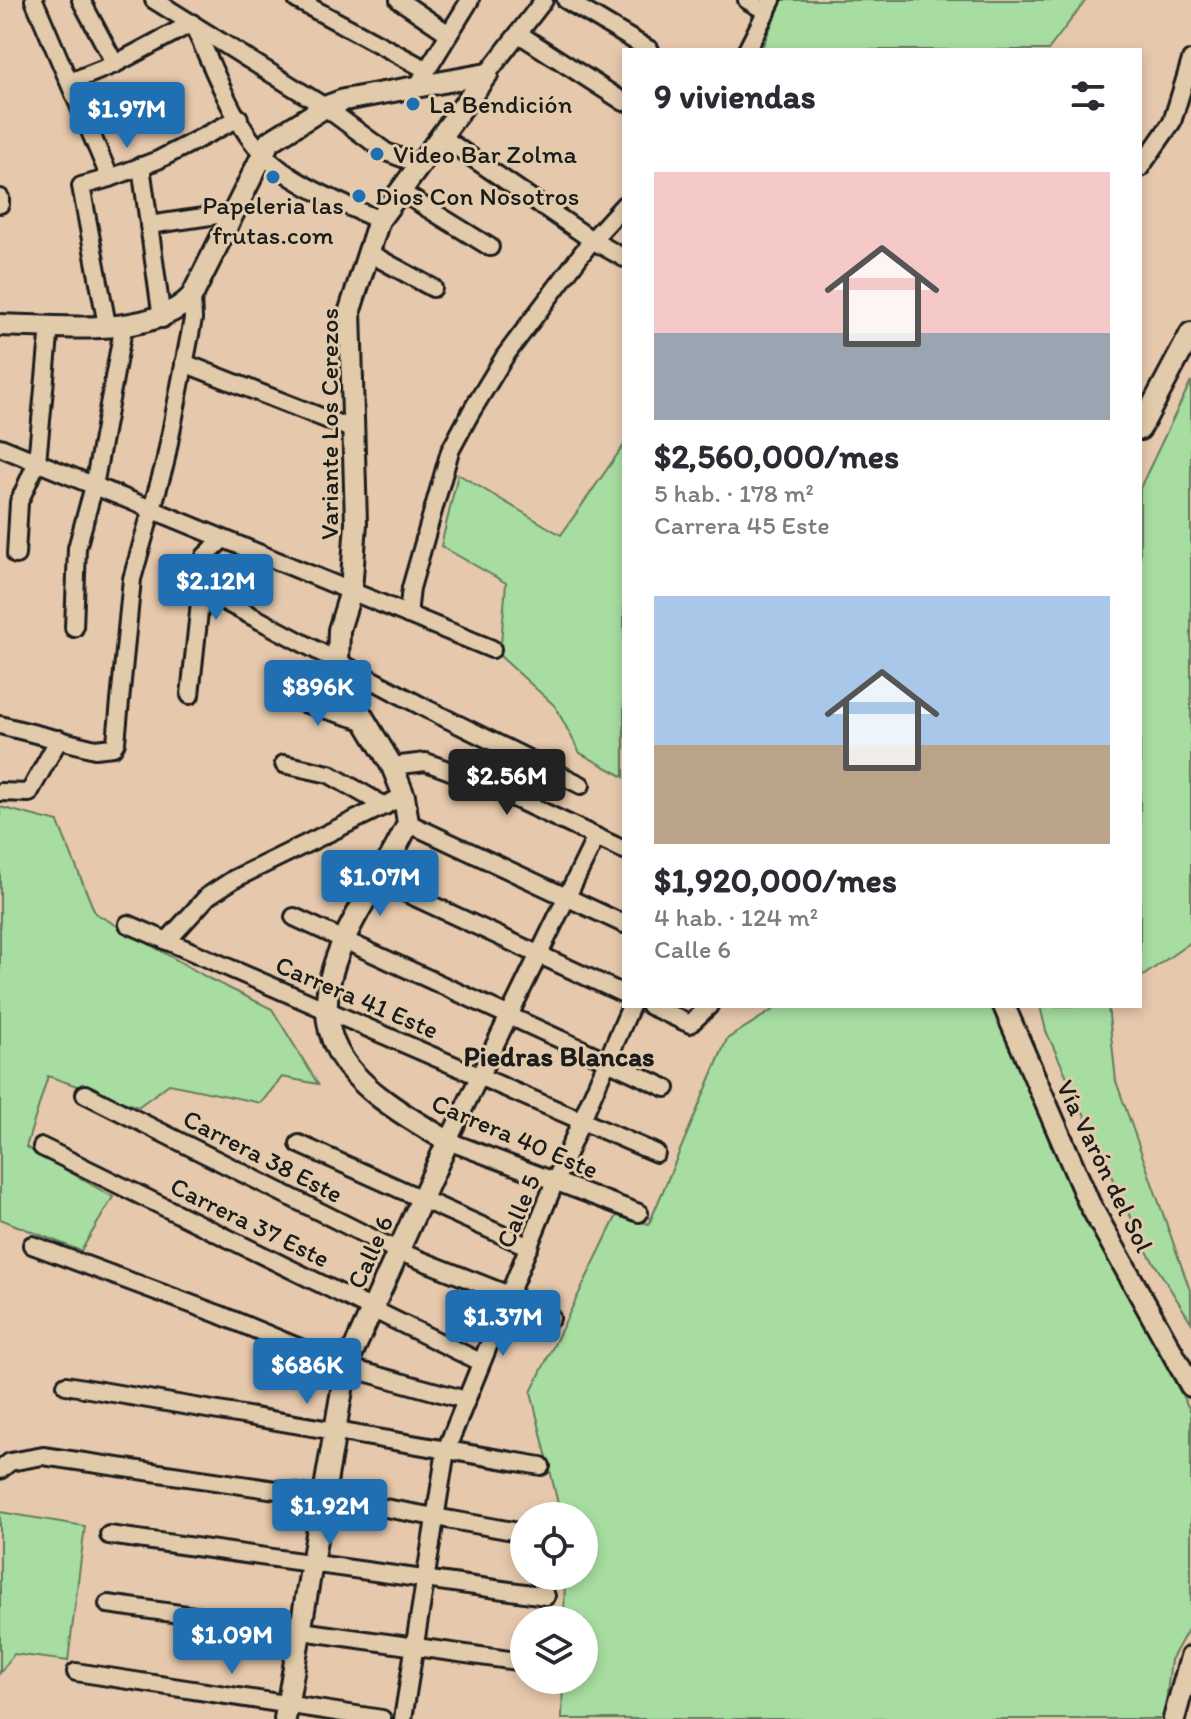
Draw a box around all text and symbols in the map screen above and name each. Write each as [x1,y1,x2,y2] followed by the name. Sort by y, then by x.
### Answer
[1066,74,1110,118] icon: filters
[654,76,816,117] text: 9 viviendas
[62,82,192,150] pin: $1.97M
[429,88,573,120] place label: La Bendición
[88,92,166,124] text: $1.97M
[404,95,422,113] marker: La Bendición
[393,138,578,170] place label: Video Bar Zolma
[368,145,386,163] marker: Video Bar Zolma
[264,168,282,186] marker: Papeleria las frutas.com
[375,180,579,212] place label: Dios Con Nosotros
[350,187,368,205] marker: Dios Con Nosotros
[202,189,344,251] place label: Papeleria las frutas.com
[810,224,954,368] icon: home
[313,308,345,540] street label: Variante Los Cerezos
[654,436,899,477] text: $2,560,000/mes
[654,477,814,509] text: 5 hab. · 178 m²
[654,509,830,541] text: Carrera 45 Este
[151,554,281,622] pin: $2.12M
[176,564,256,596] text: $2.12M
[810,648,954,792] icon: home
[262,660,374,728] pin: $896K
[282,670,354,702] text: $896K
[442,749,572,817] pin: $2.56M
[466,759,548,791] text: $2.56M
[315,850,445,918] pin: $1.07M
[340,860,421,892] text: $1.07M
[654,860,897,901] text: $1,920,000/mes
[654,901,818,933] text: 4 hab. · 124 m²
[654,933,731,965] text: Calle 6
[271,948,443,1046] street label: Carrera 41 Este
[464,1039,654,1073] district label: Piedras Blancas
[1049,1075,1161,1257] street label: Vía Varón del Sol
[427,1087,603,1185] street label: Carrera 40 Este
[178,1102,348,1210] street label: Carrera 38 Este
[489,1169,547,1253] street label: Calle 5
[165,1170,335,1274] street label: Carrera 37 Este
[340,1210,400,1294] street label: Calle 6
[438,1290,568,1358] pin: $1.37M
[463,1300,543,1332] text: $1.37M
[251,1338,363,1406] pin: $686K
[271,1348,343,1380] text: $686K
[265,1479,395,1547] pin: $1.92M
[290,1489,370,1521] text: $1.92M
[510,1502,598,1694] map controls
[510,1502,598,1590] button: locate
[510,1606,598,1694] button: layers
[167,1608,297,1676] pin: $1.09M
[191,1618,273,1650] text: $1.09M

